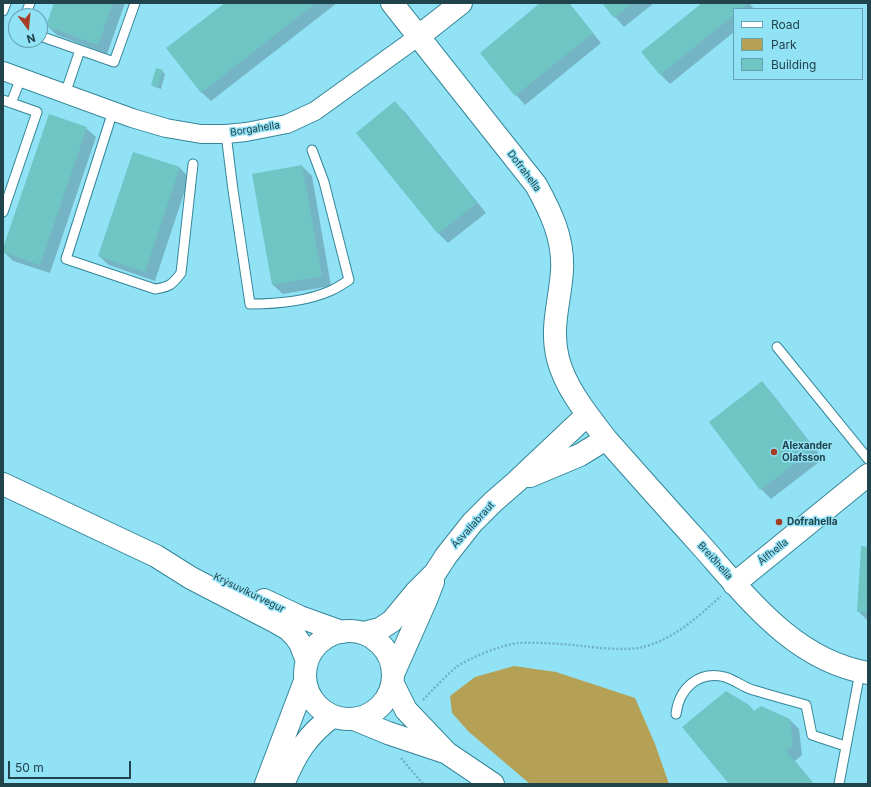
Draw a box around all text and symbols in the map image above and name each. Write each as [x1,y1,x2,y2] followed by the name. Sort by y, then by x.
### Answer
[8,8,48,48] north arrow
[733,8,863,80] legend
[771,17,800,32] text: Road
[25,31,37,46] text: N
[771,37,797,52] text: Park
[771,57,816,72] text: Building
[229,119,281,139] street label: Borgahella
[505,148,543,194] street label: Dofrahella
[782,440,832,464] place label: Alexander Olafsson
[769,447,779,457] marker: Alexander Olafsson
[449,499,497,551] street label: Ásvallabraut
[787,516,837,528] place label: Dofrahella
[774,517,784,527] marker: Dofrahella
[756,536,790,568] street label: Álfhella
[695,540,735,582] street label: Breiðhella
[211,571,287,615] street label: Krýsuvíkurvegur
[10,753,133,779] scale bar
[15,760,44,775] text: 50 m

